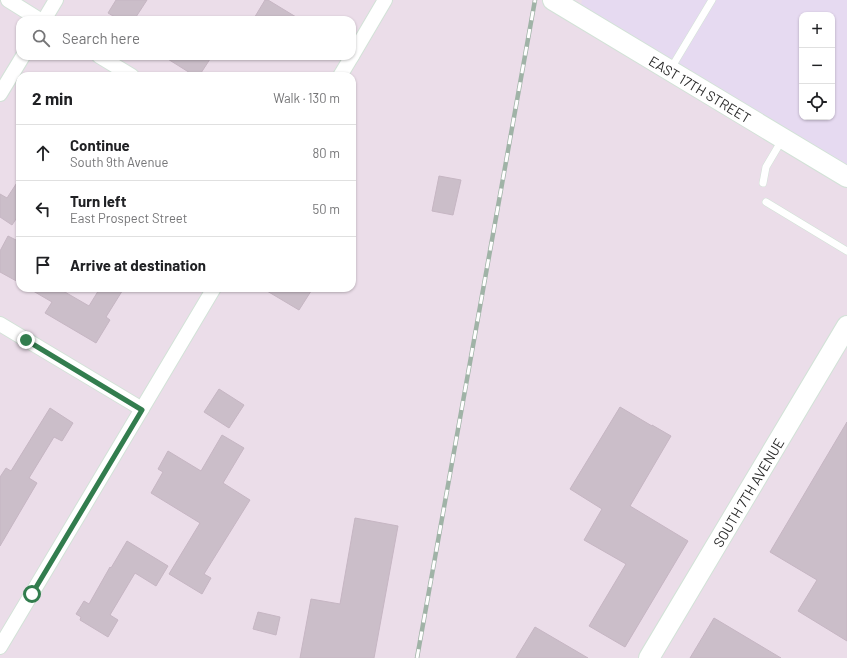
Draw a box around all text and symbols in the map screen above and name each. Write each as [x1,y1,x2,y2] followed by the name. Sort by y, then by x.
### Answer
[799,12,835,120] map controls
[799,12,835,48] button: +
[16,16,356,60] search box
[30,27,52,49] icon: search
[62,29,140,47] text: Search here
[799,48,835,84] button: −
[646,52,754,126] street label: EAST 17TH STREET
[799,84,835,120] button: locate
[32,88,73,108] text: 2 min
[273,90,340,106] text: Walk · 130 m
[70,136,130,154] text: Continue
[32,142,54,164] icon: ahead
[313,145,340,161] text: 80 m
[70,154,168,170] text: South 9th Avenue
[70,192,126,210] text: Turn left
[32,198,54,220] icon: left
[313,201,340,217] text: 50 m
[70,210,187,226] text: East Prospect Street
[32,254,54,276] icon: arrive
[70,256,206,274] text: Arrive at destination
[17,331,35,349] route end
[709,435,787,550] street label: SOUTH 7TH AVENUE
[23,585,41,603] route start

